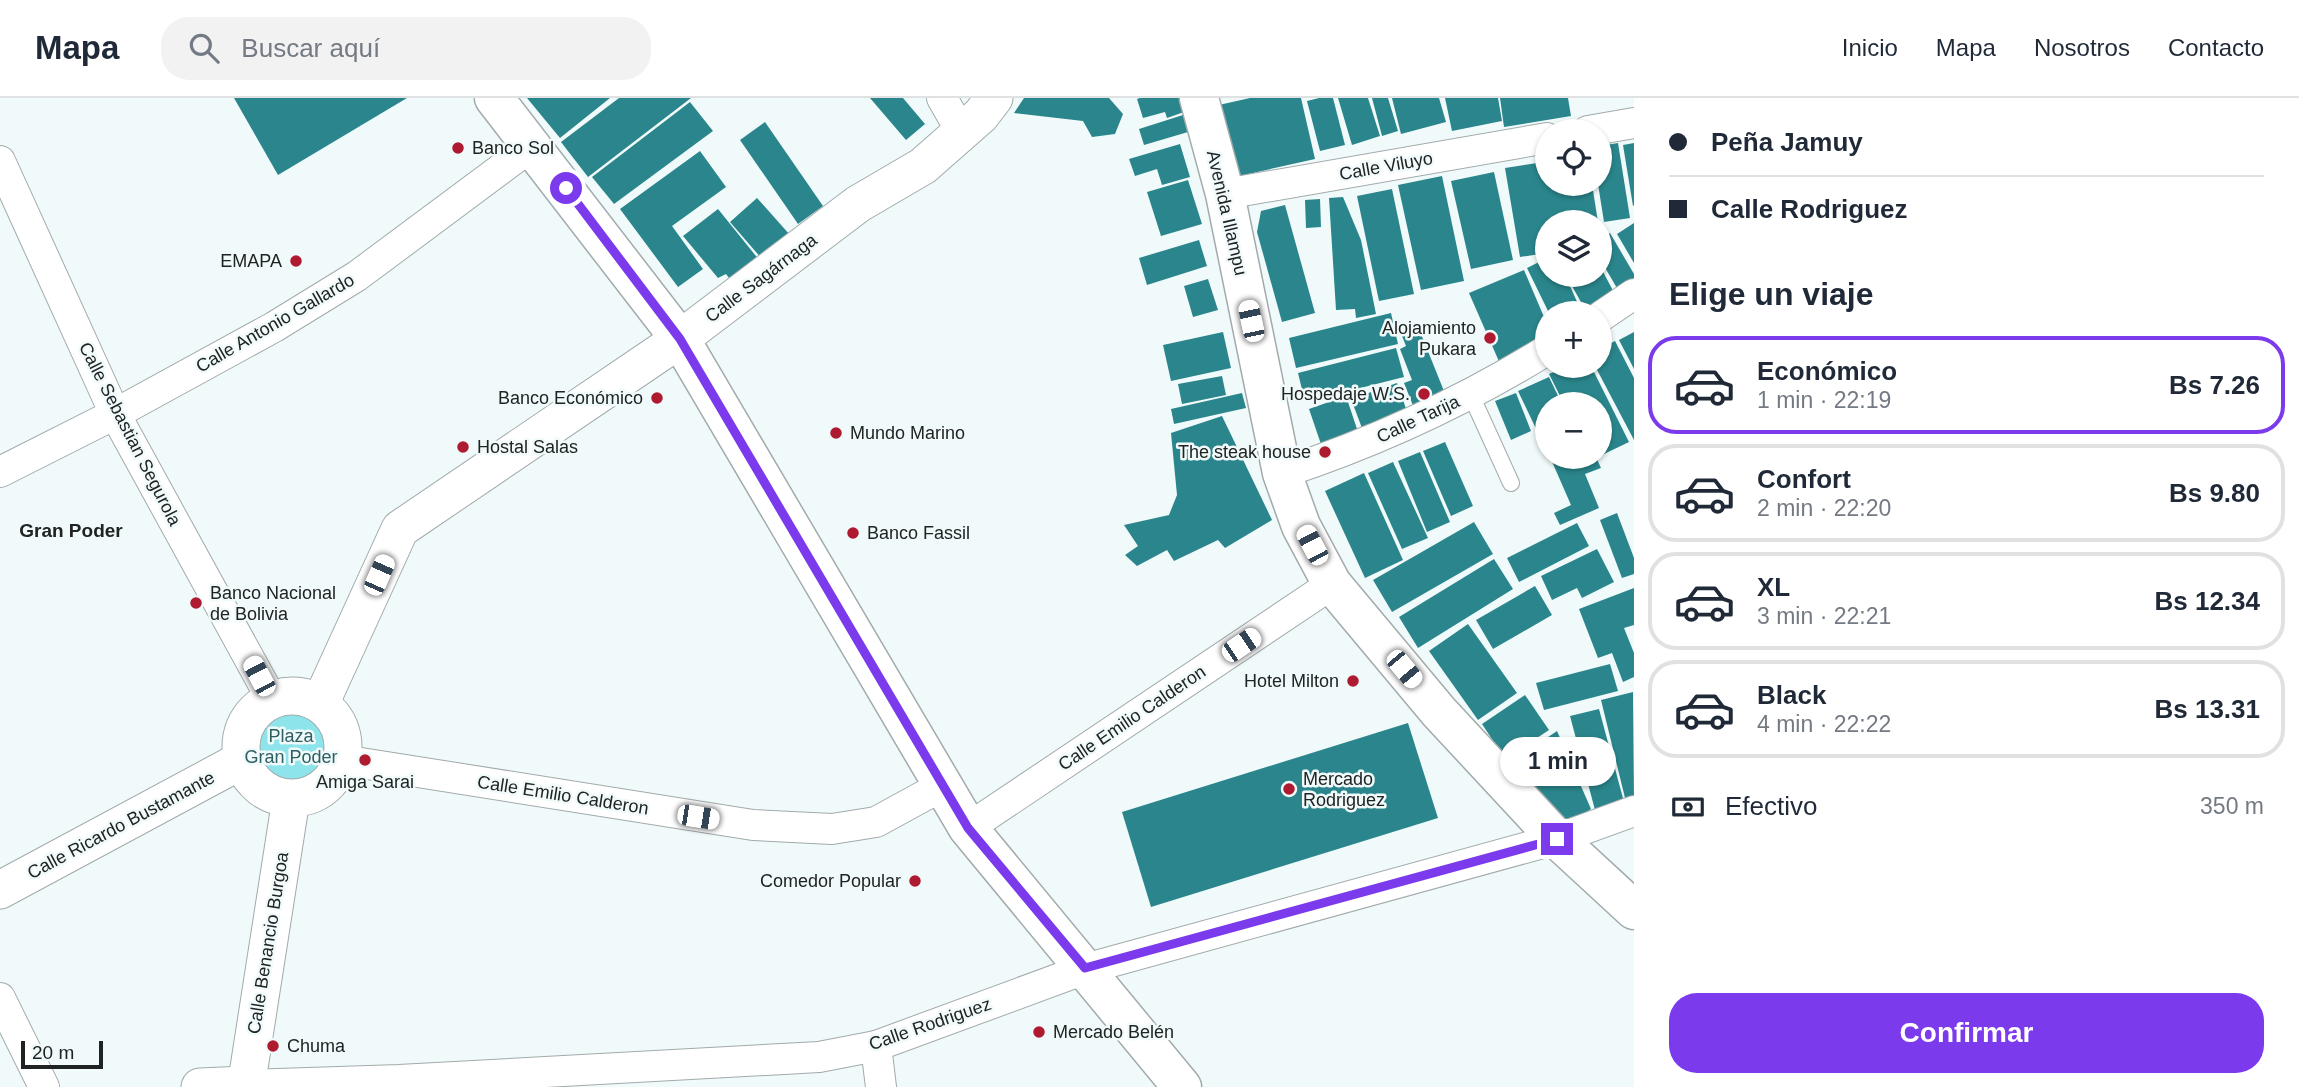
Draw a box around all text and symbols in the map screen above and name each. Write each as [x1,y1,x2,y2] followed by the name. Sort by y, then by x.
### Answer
[161,17,651,80] search box
[35,29,119,66] text: Mapa
[185,29,223,67] icon: search
[241,33,380,63] text: Buscar aquí
[1842,34,1898,61] text: Inicio
[1936,34,1996,61] text: Mapa
[2034,34,2130,61] text: Nosotros
[2168,34,2264,61] text: Contacto
[1535,119,1612,469] map controls
[1535,119,1612,196] button: locate
[1711,127,1863,157] text: Peña Jamuy
[472,138,554,158] place label: Banco Sol
[450,140,466,156] marker: Banco Sol
[1338,148,1434,184] street label: Calle Viluyo
[1203,149,1251,277] street label: Avenida Illampu
[550,172,582,204] route start
[1711,194,1907,224] text: Calle Rodriguez
[1535,210,1612,287] button: layers
[701,229,821,326] street label: Calle Sagárnaga
[220,251,282,271] place label: EMAPA
[288,253,304,269] marker: EMAPA
[192,270,358,376] street label: Calle Antonio Gallardo
[1669,276,1874,312] text: Elige un viaje
[1237,298,1266,344] car
[1535,301,1612,378] button: +
[1382,318,1477,359] place label: Alojamiento Pukara
[1482,330,1498,346] marker: Alojamiento Pukara
[75,339,185,530] street label: Calle Sebastian Segurola
[1673,354,1736,417] icon: car
[1757,356,1897,386] text: Económico
[2169,370,2260,400] text: Bs 7.26
[1281,384,1410,404] place label: Hospedaje W.S.
[1416,386,1432,402] marker: Hospedaje W.S.
[1757,387,1891,413] text: 1 min · 22:19
[498,388,643,408] place label: Banco Económico
[649,390,665,406] marker: Banco Económico
[1374,391,1463,447] street label: Calle Tarija
[1535,392,1612,469] button: −
[850,423,965,443] place label: Mundo Marino
[828,425,844,441] marker: Mundo Marino
[477,437,578,457] place label: Hostal Salas
[455,439,471,455] marker: Hostal Salas
[1178,442,1311,462] place label: The steak house
[1317,444,1333,460] marker: The steak house
[1673,462,1736,525] icon: car
[1757,464,1851,494] text: Confort
[2169,478,2260,508] text: Bs 9.80
[1757,495,1891,521] text: 2 min · 22:20
[19,520,123,541] district label: Gran Poder
[1293,522,1332,568] car
[867,523,970,543] place label: Banco Fassil
[845,525,861,541] marker: Banco Fassil
[361,552,398,598] car
[1673,570,1736,633] icon: car
[1757,572,1790,602] text: XL
[210,583,336,624] place label: Banco Nacional de Bolivia
[2154,586,2260,616] text: Bs 12.34
[188,595,204,611] marker: Banco Nacional de Bolivia
[1757,603,1891,629] text: 3 min · 22:21
[1218,625,1265,665] car
[1383,646,1426,692] car
[240,653,279,699] car
[1055,661,1209,775] street label: Calle Emilio Calderon
[1244,671,1339,691] place label: Hotel Milton
[1345,673,1361,689] marker: Hotel Milton
[1673,678,1736,741] icon: car
[1757,680,1826,710] text: Black
[2154,694,2260,724] text: Bs 13.31
[1757,711,1891,737] text: 4 min · 22:22
[244,726,338,767] park label: Plaza Gran Poder
[1499,738,1615,786] callout: 1 min
[1528,748,1588,774] text: 1 min
[357,752,373,768] marker: Amiga Sarai
[24,767,218,883] street label: Calle Ricardo Bustamante
[1303,769,1385,810] place label: Mercado Rodriguez
[316,772,414,792] place label: Amiga Sarai
[476,772,650,818] street label: Calle Emilio Calderon
[1281,781,1297,797] marker: Mercado Rodriguez
[1669,788,1707,826] icon: cash
[1725,791,1818,821] text: Efectivo
[2200,793,2264,819] text: 350 m
[676,803,721,831] car
[1541,823,1573,855] route end
[244,850,292,1035] street label: Calle Benancio Burgoa
[760,871,901,891] place label: Comedor Popular
[907,873,923,889] marker: Comedor Popular
[1669,993,2264,1073] button: Confirmar
[866,994,994,1054] street label: Calle Rodriguez
[1053,1022,1174,1042] place label: Mercado Belén
[1031,1024,1047,1040] marker: Mercado Belén
[287,1036,346,1056] place label: Chuma
[21,1038,103,1070] scale bar
[265,1038,281,1054] marker: Chuma
[32,1042,74,1063] text: 20 m

